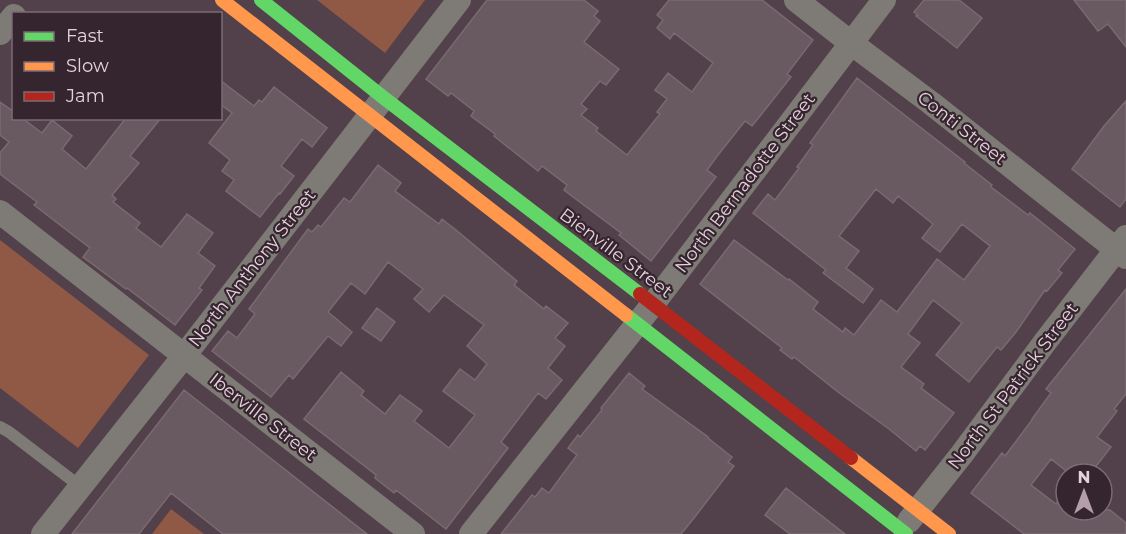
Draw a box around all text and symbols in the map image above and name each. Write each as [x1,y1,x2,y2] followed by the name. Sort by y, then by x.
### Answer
[12,12,222,120] legend
[66,25,104,47] text: Fast
[66,55,109,77] text: Slow
[65,85,105,107] text: Jam
[913,86,1011,170] street label: Conti Street
[670,89,820,277] street label: North Bernadotte Street
[184,185,320,351] street label: North Anthony Street
[555,203,677,303] street label: Bienville Street
[943,298,1083,474] street label: North St Patrick Street
[205,368,321,466] street label: Iberville Street
[1054,462,1114,522] north arrow
[1078,468,1090,487] text: N

